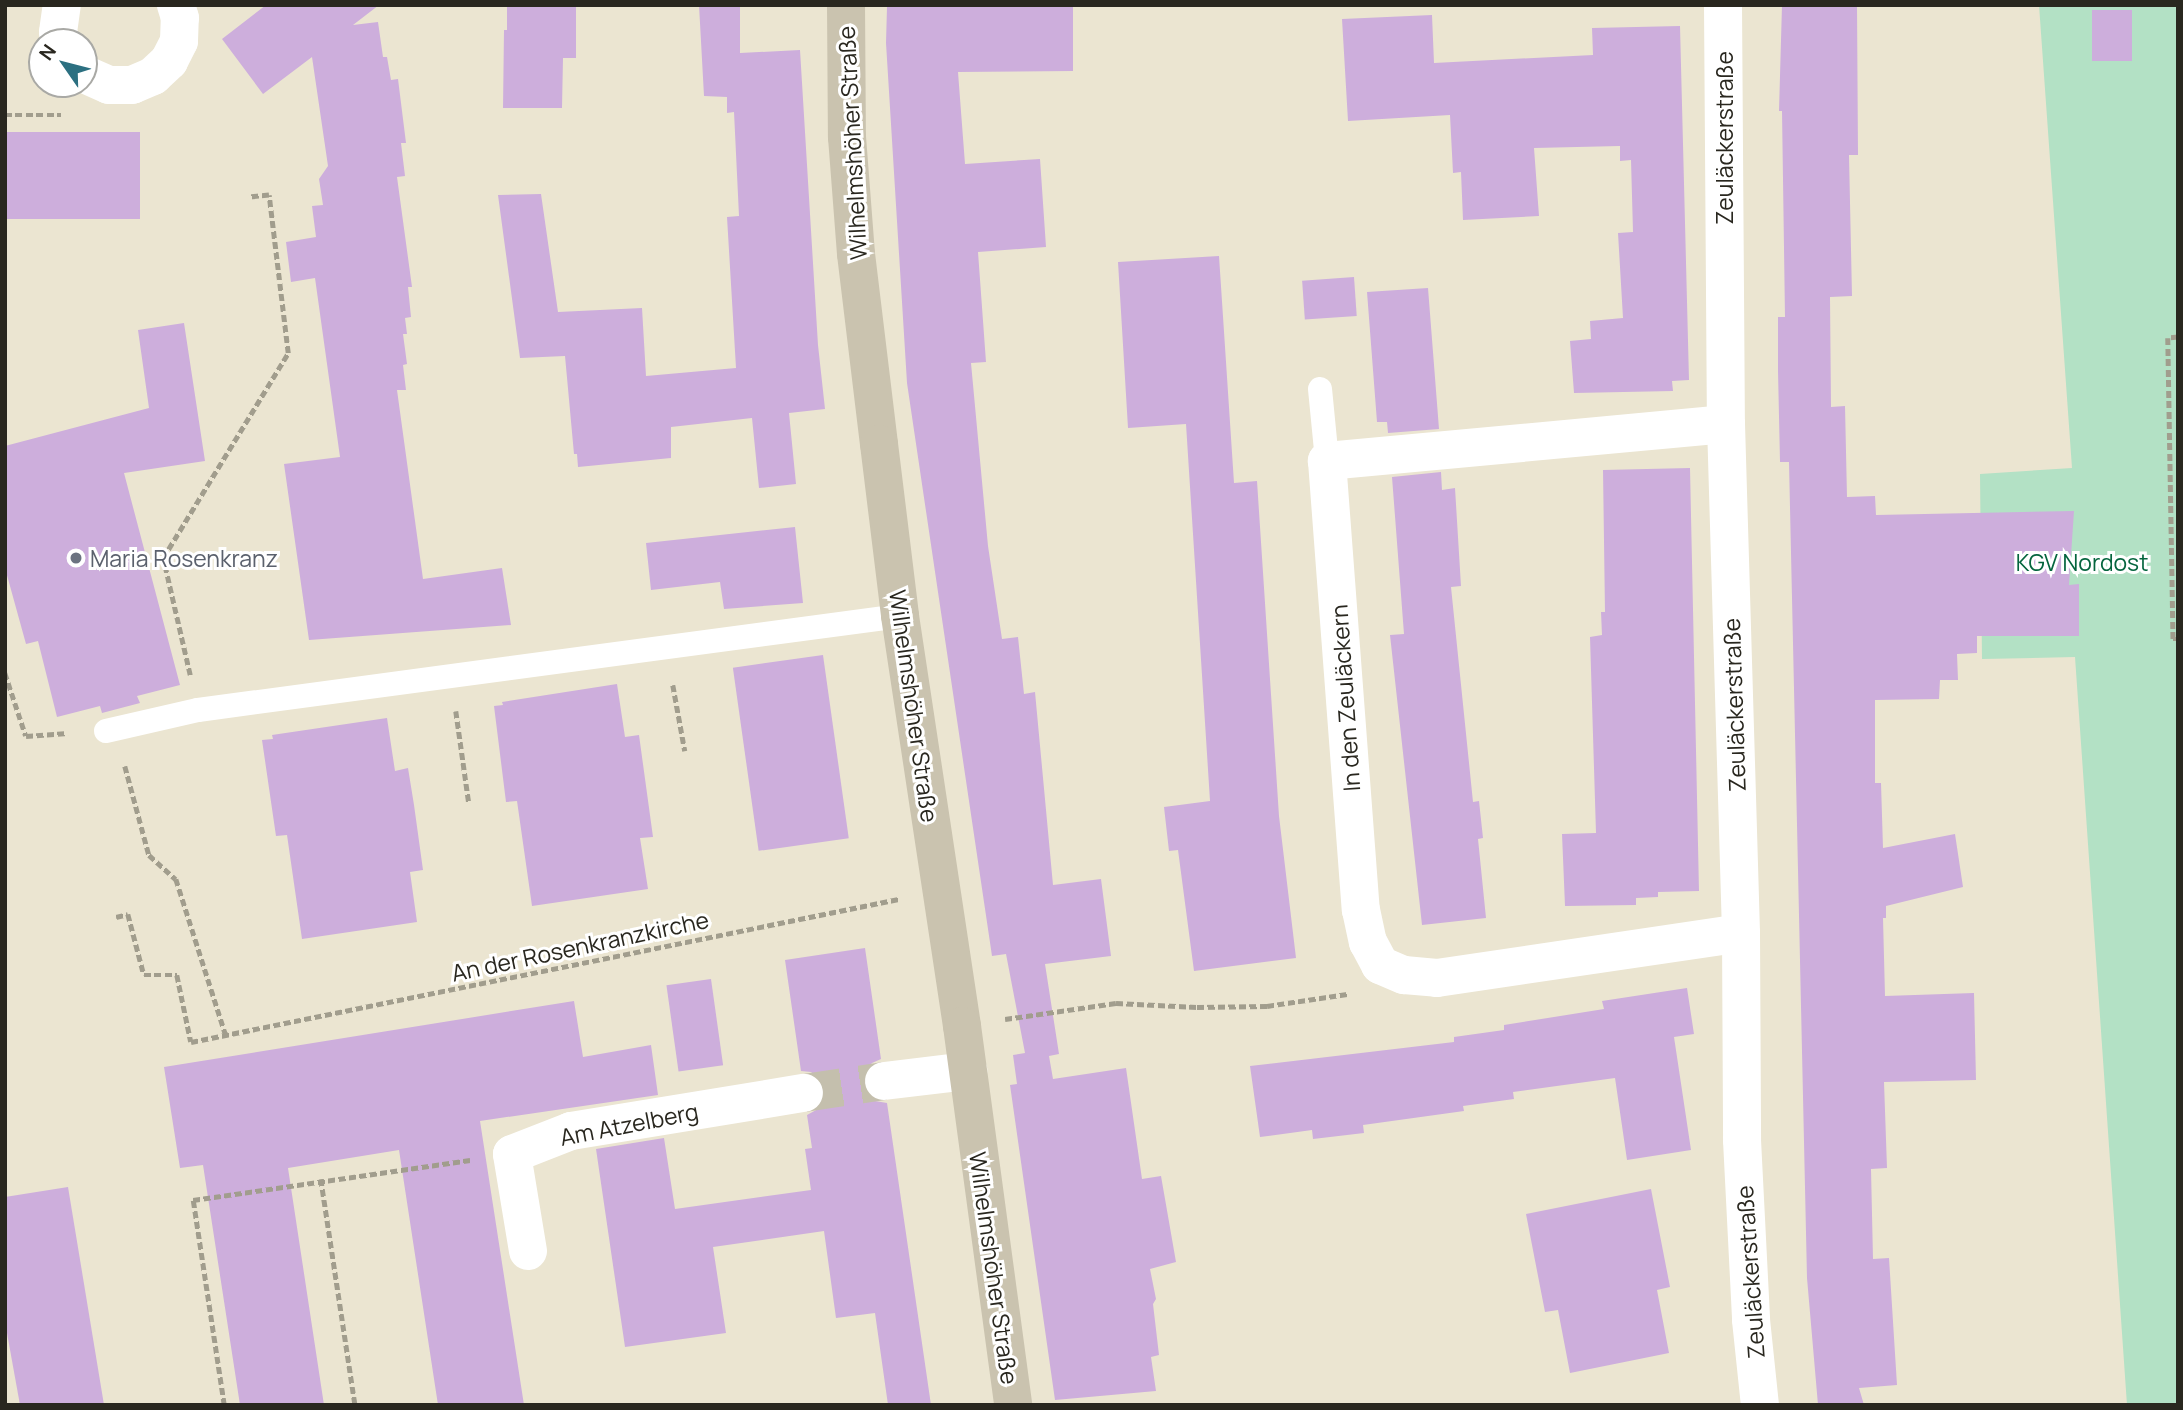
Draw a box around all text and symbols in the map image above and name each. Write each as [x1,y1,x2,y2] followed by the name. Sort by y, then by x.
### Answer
[832,25,872,261] street label: Wilhelmshöher Straße
[28,28,98,98] north arrow
[33,39,62,65] text: N
[1710,51,1738,225] street label: Zeuläckerstraße
[90,544,278,572] place label: Maria Rosenkranz
[2016,548,2148,576] park label: KGV Nordost
[68,550,84,566] marker: Maria Rosenkranz
[884,588,944,824] street label: Wilhelmshöher Straße
[1325,604,1365,792] street label: In den Zeuläckern
[1717,618,1751,792] street label: Zeuläckerstraße
[449,905,711,987] street label: An der Rosenkranzkirche
[557,1097,701,1151] street label: Am Atzelberg
[964,1150,1024,1386] street label: Wilhelmshöher Straße
[1730,1184,1770,1360] street label: Zeuläckerstraße

